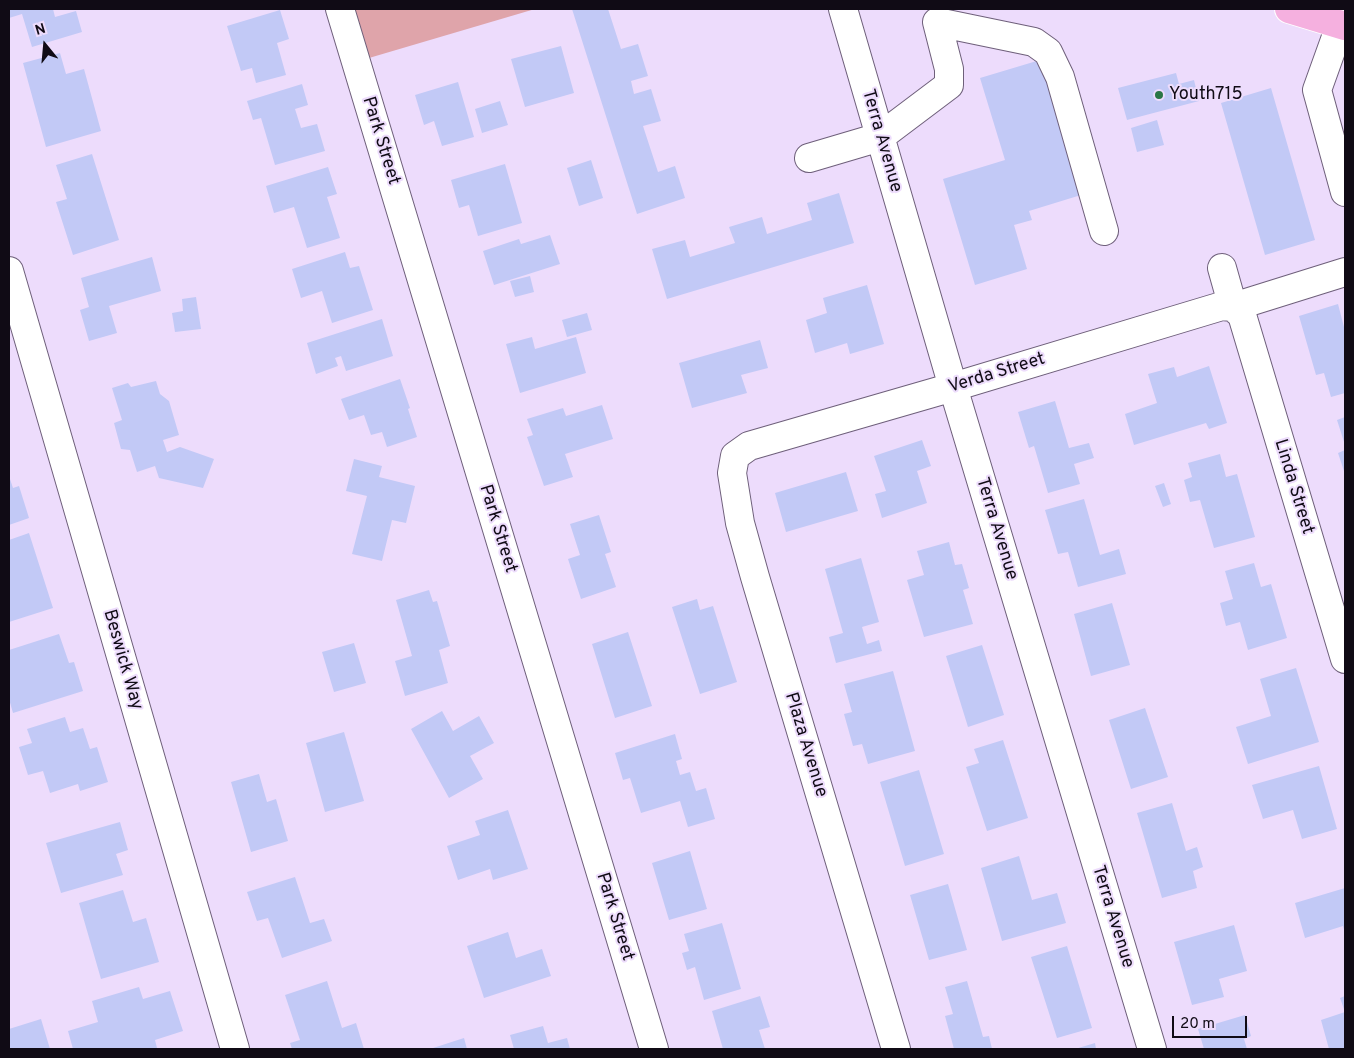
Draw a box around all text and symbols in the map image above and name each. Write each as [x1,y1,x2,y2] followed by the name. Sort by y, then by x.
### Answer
[20,20,70,70] north arrow
[33,21,48,40] text: N
[1169,84,1243,106] place label: Youth715
[856,87,906,195] street label: Terra Avenue
[1153,89,1165,101] marker: Youth715
[356,94,404,188] street label: Park Street
[946,349,1048,399] street label: Verda Street
[1268,437,1318,537] street label: Linda Street
[970,475,1022,583] street label: Terra Avenue
[473,482,521,576] street label: Park Street
[97,607,147,713] street label: Beswick Way
[779,690,831,800] street label: Plaza Avenue
[1086,863,1138,971] street label: Terra Avenue
[590,870,638,964] street label: Park Street
[1174,1006,1249,1038] scale bar
[1180,1015,1215,1034] text: 20 m

